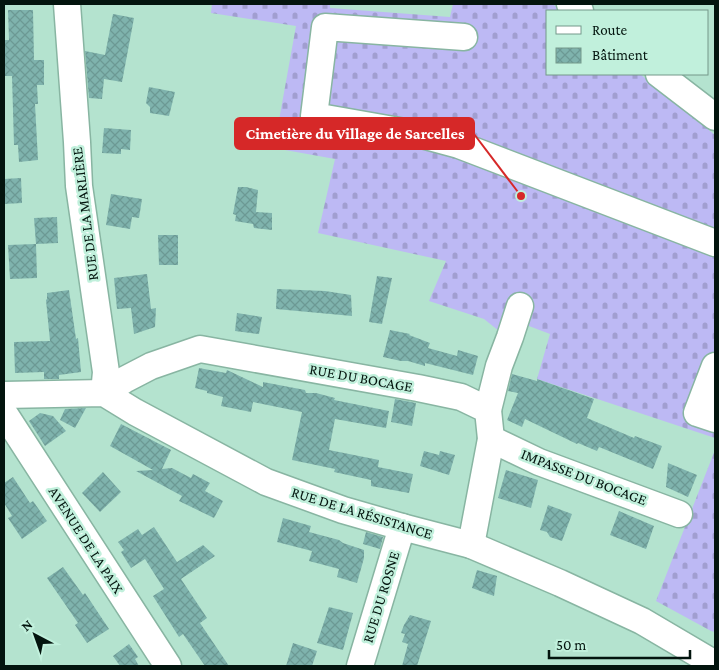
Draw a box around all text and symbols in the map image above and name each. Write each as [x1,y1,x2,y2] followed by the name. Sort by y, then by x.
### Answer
[546,10,709,75] legend
[592,22,627,38] text: Route
[592,47,649,63] text: Bâtiment
[235,118,474,149] callout: Cimetière du Village de Sarcelles
[246,125,465,142] text: Cimetière du Village de Sarcelles
[69,146,101,282] street label: RUE DE LA MARLIÈRE
[308,361,414,395] street label: RUE DU BOCAGE
[519,446,649,508] street label: IMPASSE DU BOCAGE
[46,484,127,597] street label: AVENUE DE LA PAIX
[290,484,434,542] street label: RUE DE LA RÉSISTANCE
[360,549,402,645] street label: RUE DU ROSNE
[10,610,60,660] north arrow
[18,616,36,634] text: N
[549,628,690,660] scale bar
[556,637,586,653] text: 50 m

